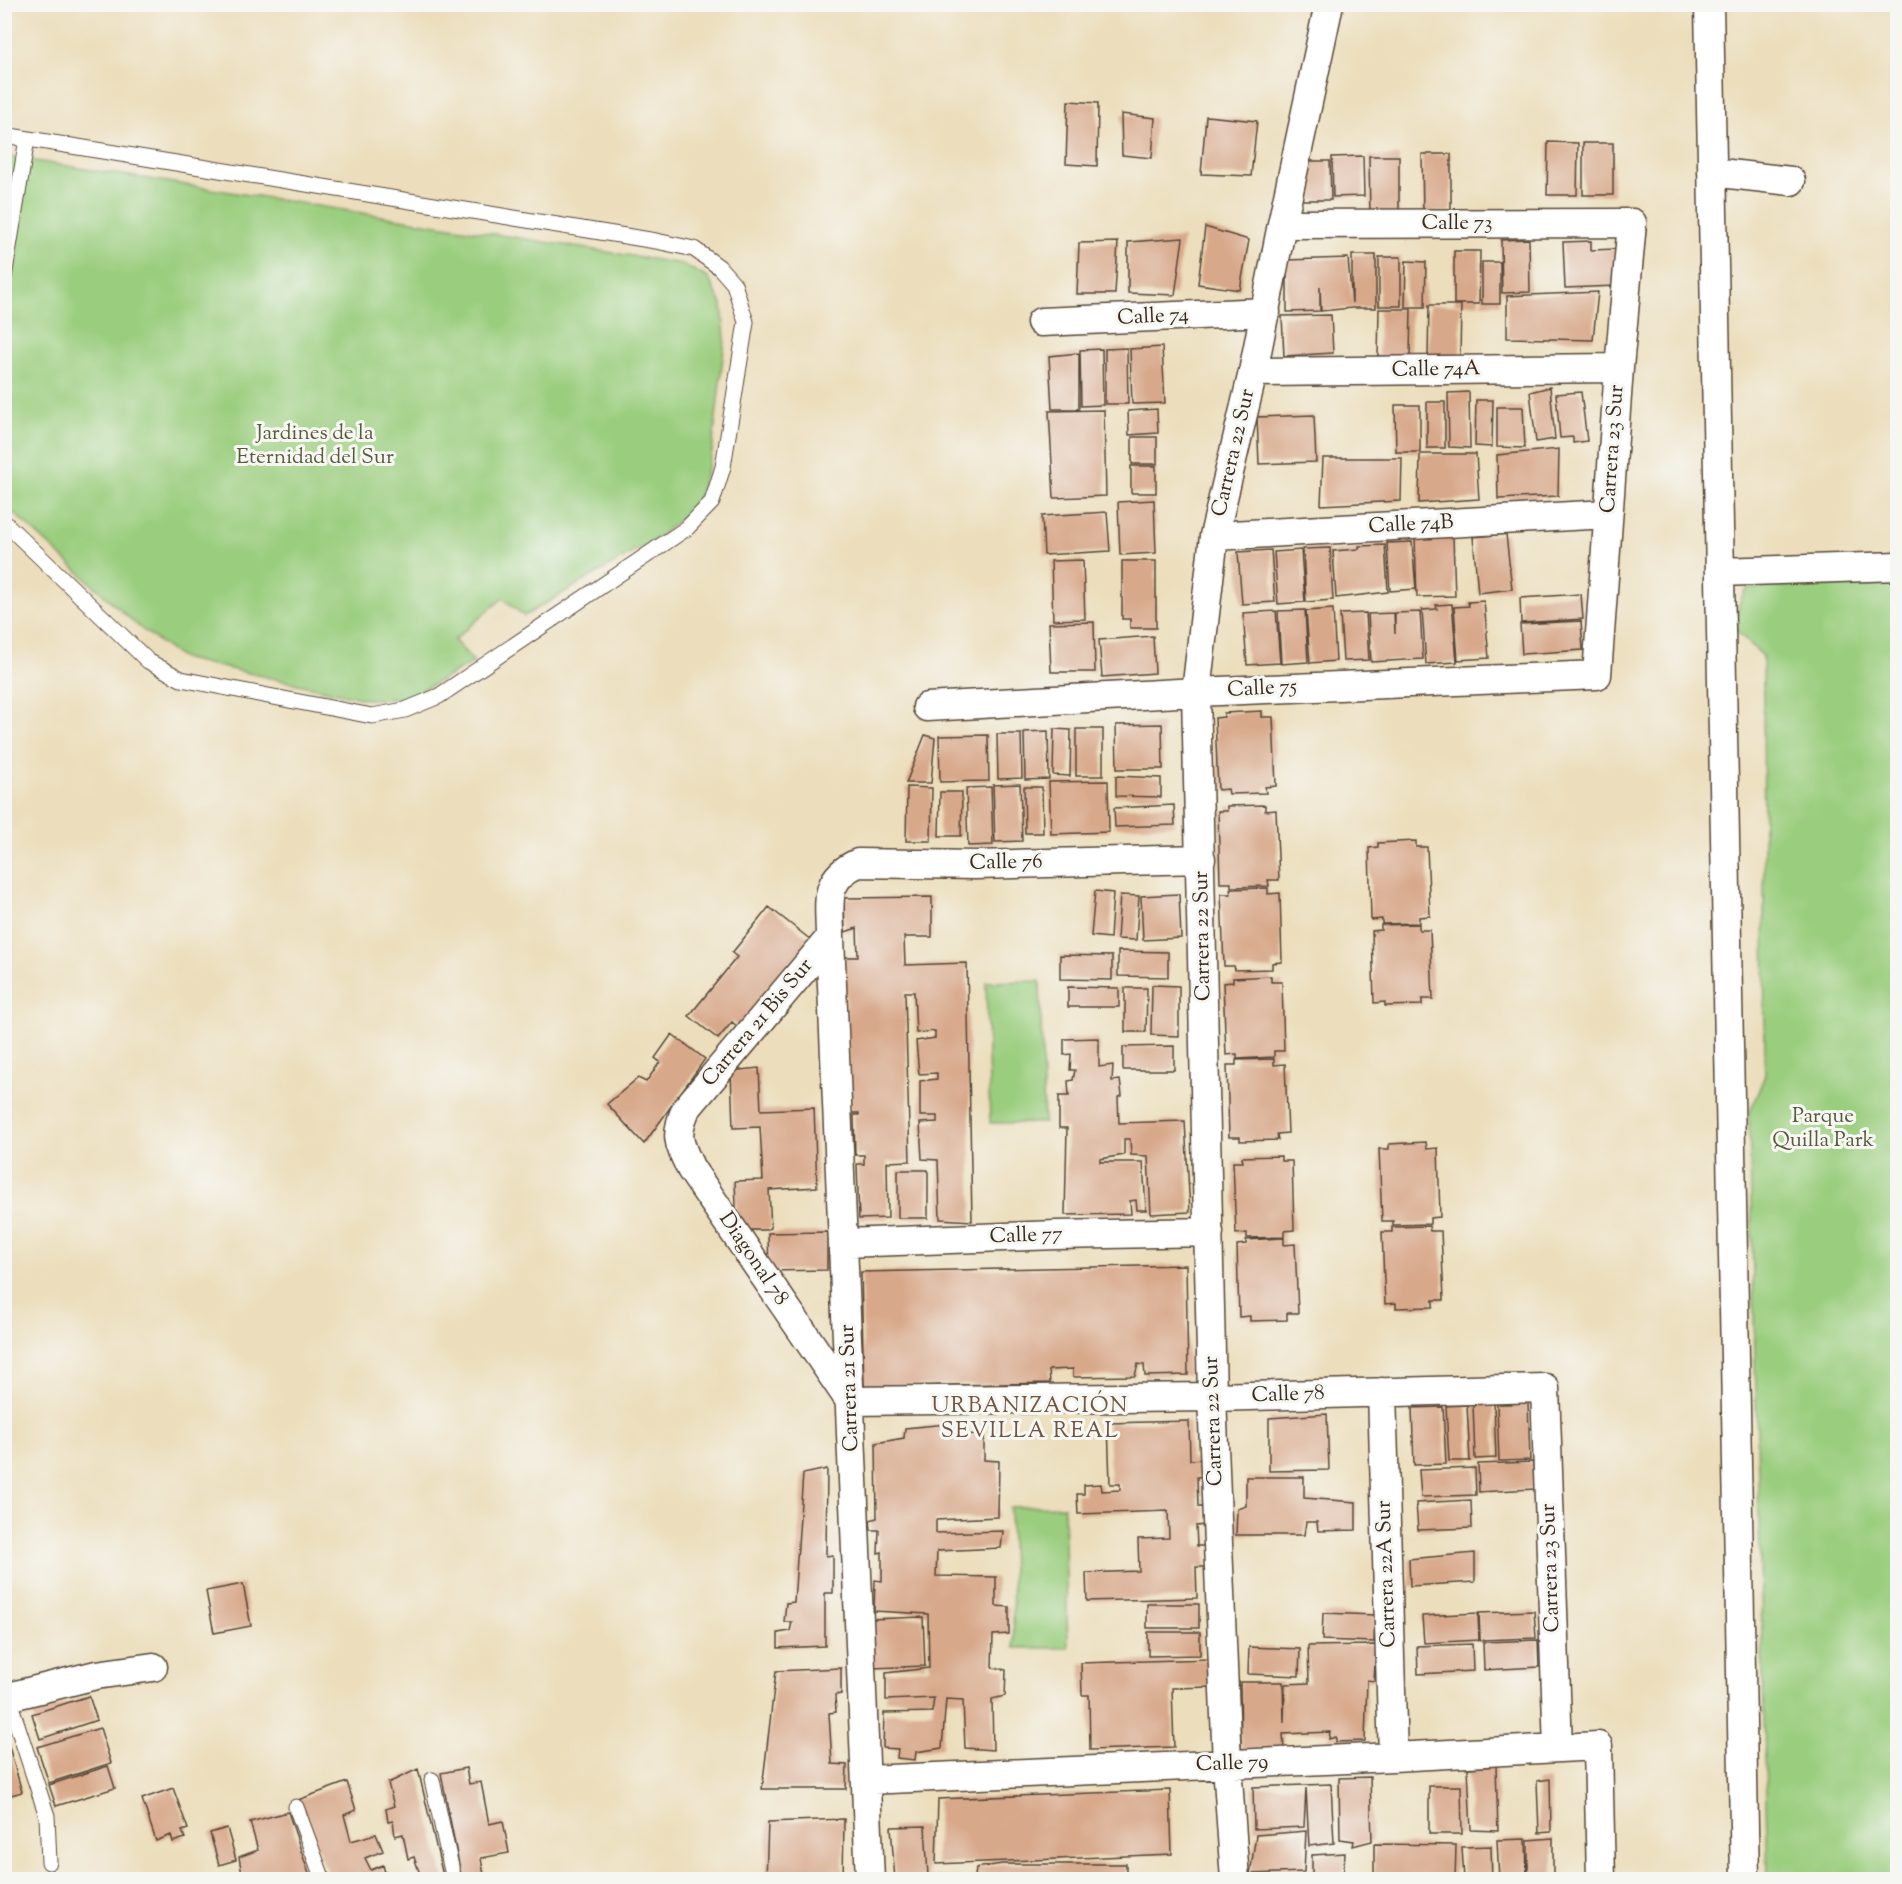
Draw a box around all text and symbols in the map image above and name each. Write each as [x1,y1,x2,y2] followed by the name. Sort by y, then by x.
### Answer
[1421,209,1493,239] street label: Calle 73
[1116,300,1190,334] street label: Calle 74
[1391,354,1481,386] street label: Calle 74A
[1594,384,1632,514] street label: Carrera 23 Sur
[1205,386,1263,520] street label: Carrera 22 Sur
[236,419,394,473] park label: Jardines de la Eternidad del Sur
[1368,508,1454,542] street label: Calle 74B
[1226,672,1298,706] street label: Calle 75
[969,847,1043,879] street label: Calle 76
[1187,871,1219,1001] street label: Carrera 22 Sur
[695,952,821,1094] street label: Carrera 21 Bis Sur
[1772,1102,1874,1156] park label: Parque Quilla Park
[711,1206,795,1312] street label: Diagonal 78
[989,1220,1064,1252] street label: Calle 77
[833,1324,867,1452] street label: Carrera 21 Sur
[1197,1355,1231,1487] street label: Carrera 22 Sur
[1251,1379,1325,1411] street label: Calle 78
[931,1390,1129,1448] district label: URBANIZACIÓN SEVILLA REAL
[1369,1500,1405,1648] street label: Carrera 22A Sur
[1534,1503,1568,1633] street label: Carrera 23 Sur
[1195,1748,1269,1780] street label: Calle 79

